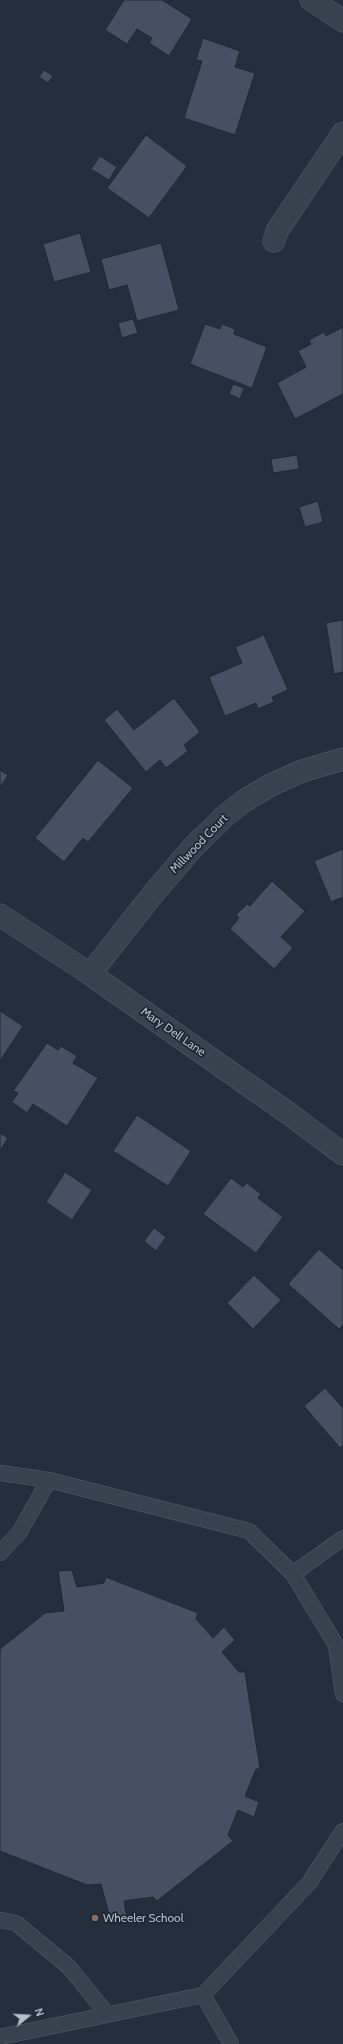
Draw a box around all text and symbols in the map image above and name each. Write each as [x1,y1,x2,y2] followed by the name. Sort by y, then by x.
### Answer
[167,811,231,877] street label: Millwood Court
[138,1004,208,1060] street label: Mary Dell Lane
[103,1911,184,1925] place label: Wheeler School
[90,1913,100,1923] marker: Wheeler School
[8,1996,48,2036] north arrow
[32,2006,47,2018] text: N

